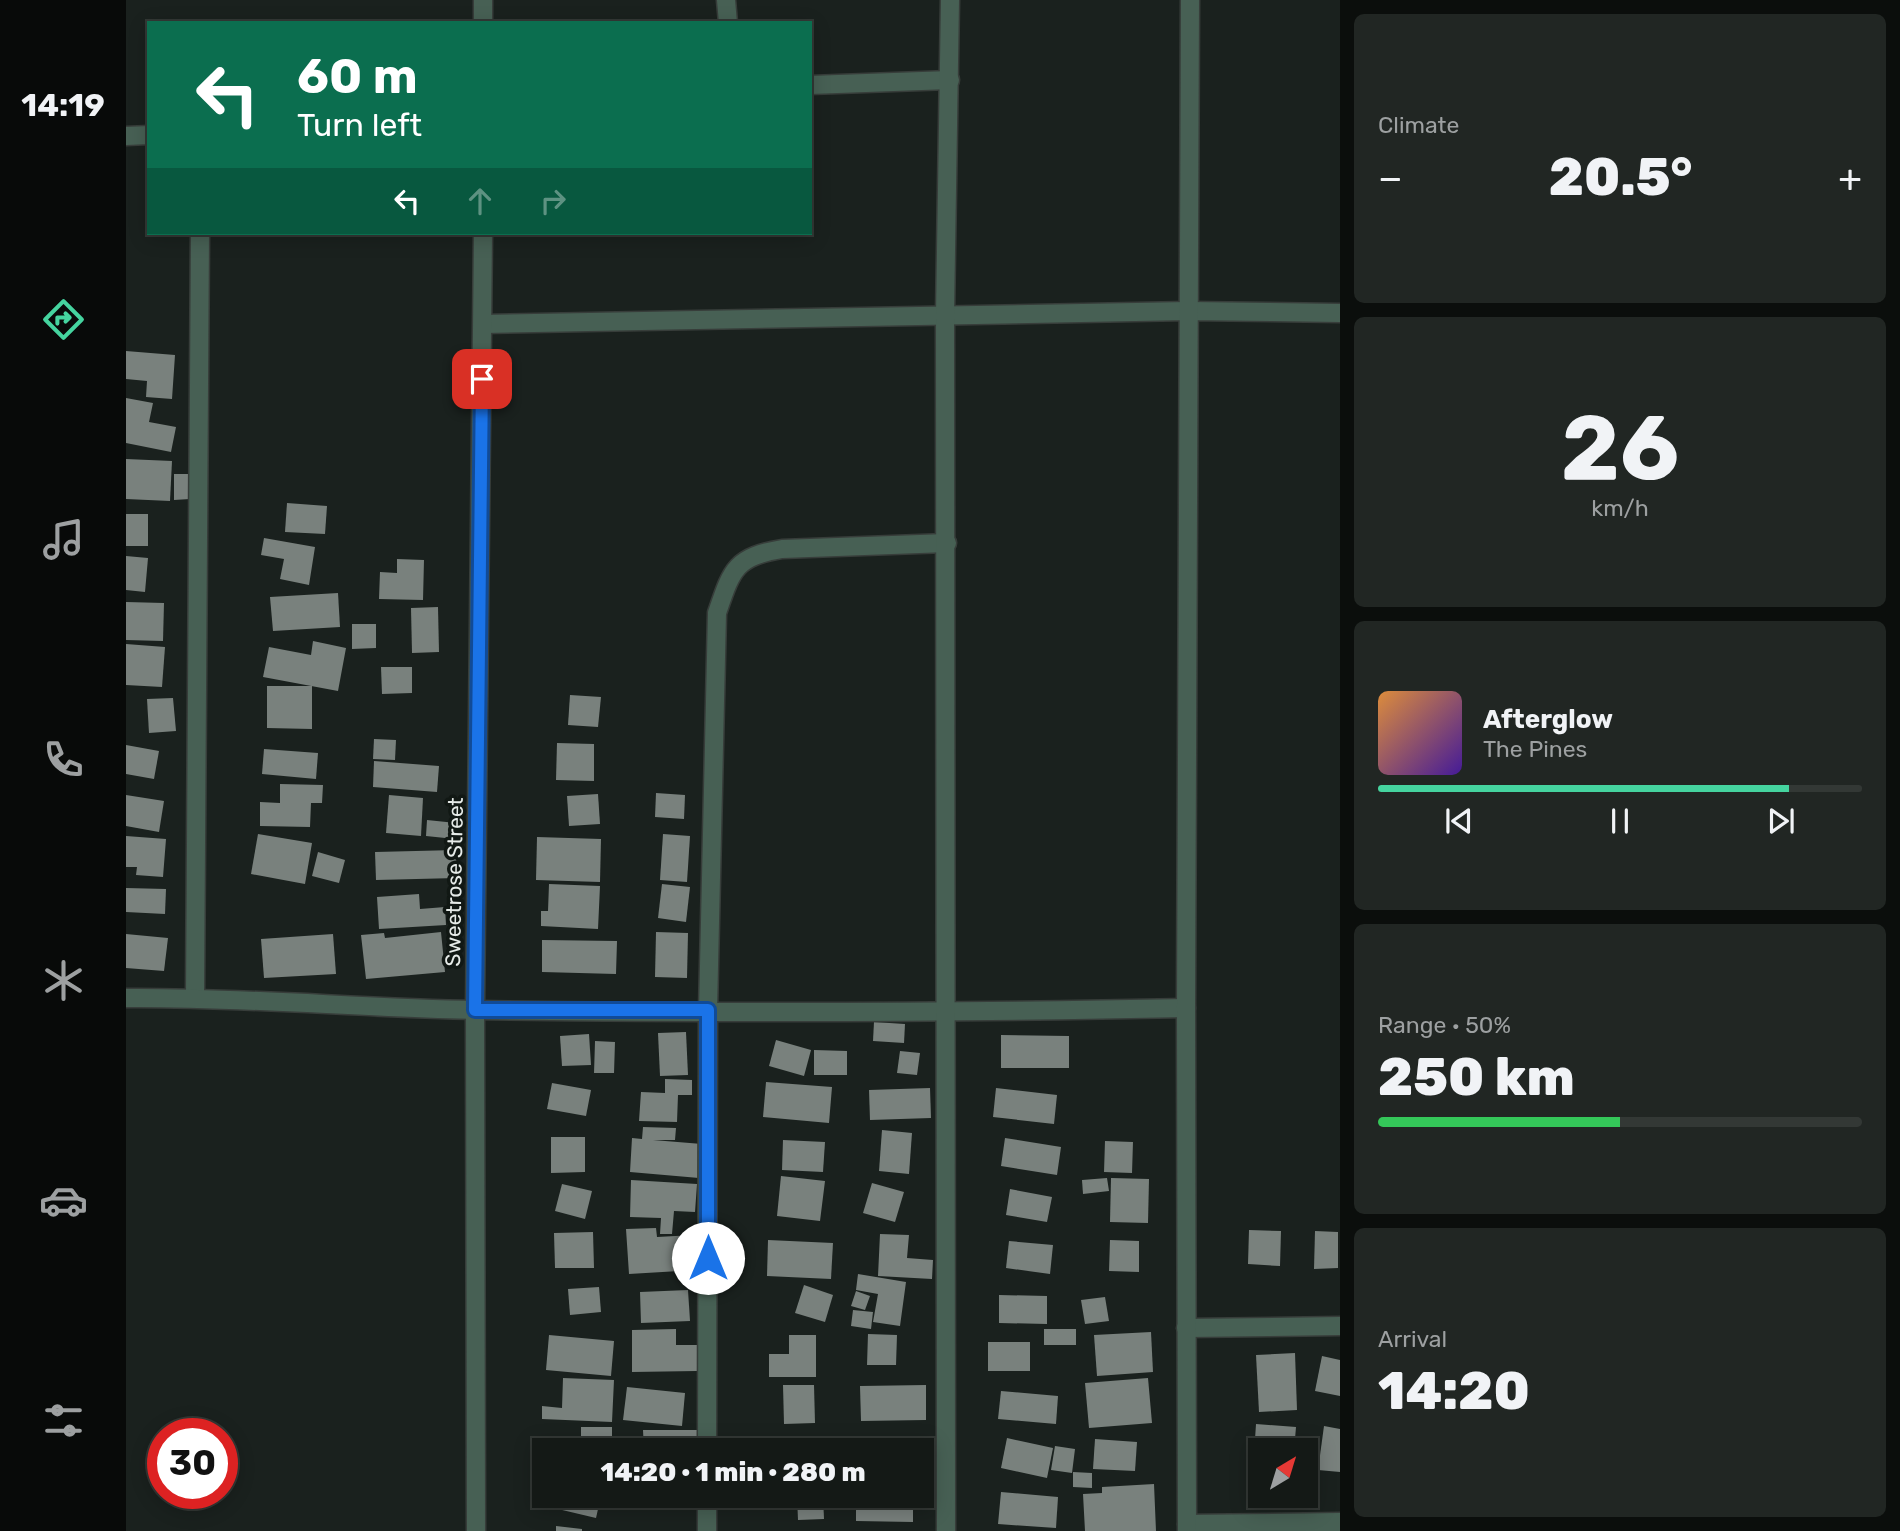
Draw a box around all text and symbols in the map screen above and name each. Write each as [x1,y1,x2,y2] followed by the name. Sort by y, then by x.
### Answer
[297,47,418,105] text: 60 m
[182,49,273,140] icon: left
[21,86,105,124] text: 14:19
[297,106,422,144] text: Turn left
[1378,111,1459,139] text: Climate
[1549,146,1692,208] text: 20.5°
[1378,155,1403,201] text: −
[1838,155,1862,201] text: +
[388,182,426,220] icon: left
[461,182,499,220] icon: ahead
[534,182,572,220] icon: right
[39,295,88,344] icon: directions
[452,349,512,409] pin
[463,360,501,398] icon: arrive
[1561,394,1679,502] text: 26
[1591,494,1649,522] text: km/h
[39,515,88,564] icon: music
[1483,704,1613,735] text: Afterglow
[39,735,88,784] icon: phone
[1483,735,1587,763] text: The Pines
[440,797,468,967] street label: Sweetrose Street
[1440,802,1478,840] icon: previous
[1601,802,1639,840] icon: pause
[1762,802,1800,840] icon: next
[39,956,88,1005] icon: climate
[1378,1011,1511,1039] text: Range · 50%
[1378,1046,1575,1108] text: 250 km
[39,1176,88,1225] icon: car
[671,1221,745,1295] position arrow
[1378,1325,1447,1353] text: Arrival
[1378,1360,1530,1422] text: 14:20
[39,1396,88,1445] icon: filters
[147,1418,238,1509] speed limit sign: 30
[1248,1438,1318,1508] north arrow
[1248,1438,1318,1508] map controls
[601,1457,866,1488] text: 14:20 · 1 min · 280 m

